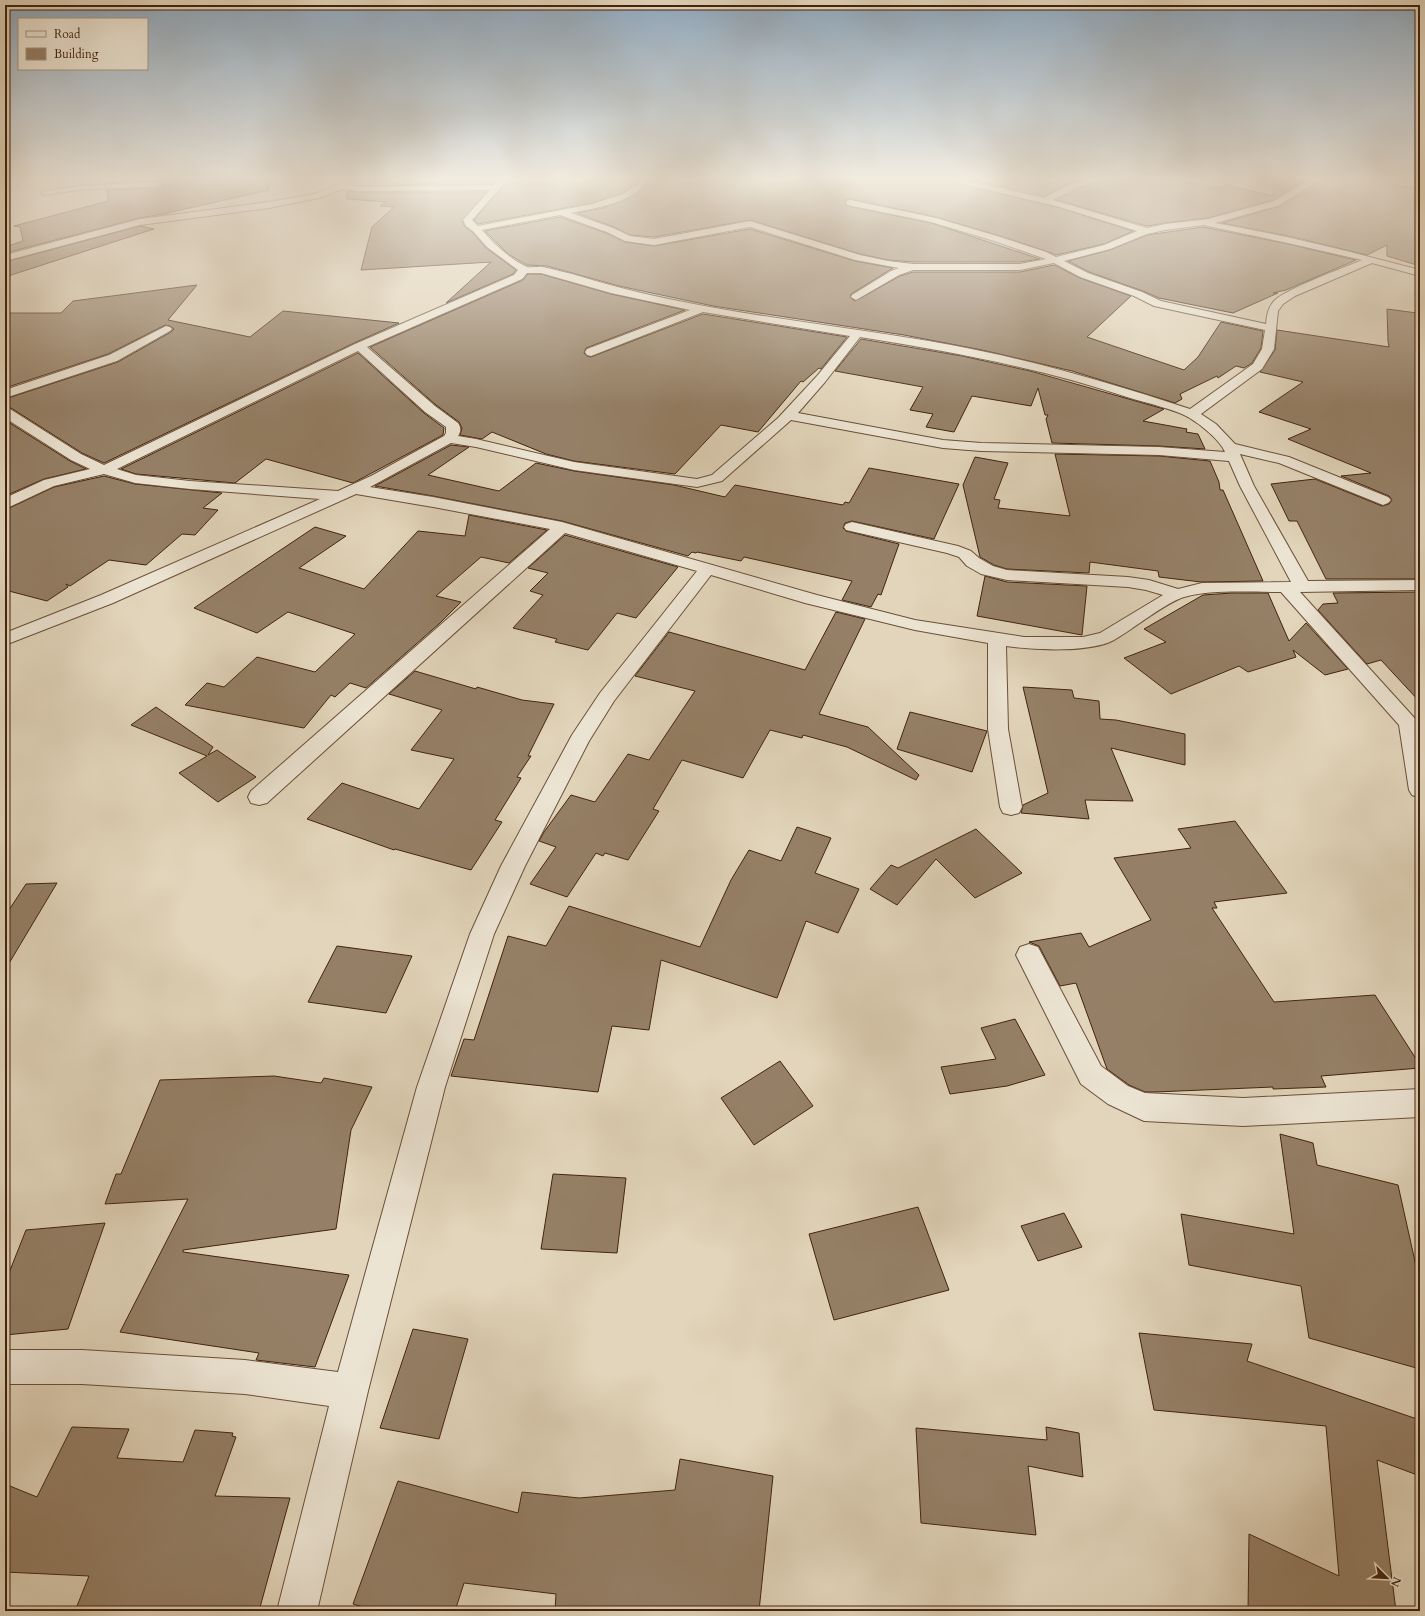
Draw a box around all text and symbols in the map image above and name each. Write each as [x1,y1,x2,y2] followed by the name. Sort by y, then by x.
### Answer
[18,18,148,70] legend
[54,26,81,42] text: Road
[54,46,99,62] text: Building
[1367,1558,1407,1598] north arrow
[1387,1574,1404,1590] text: N

